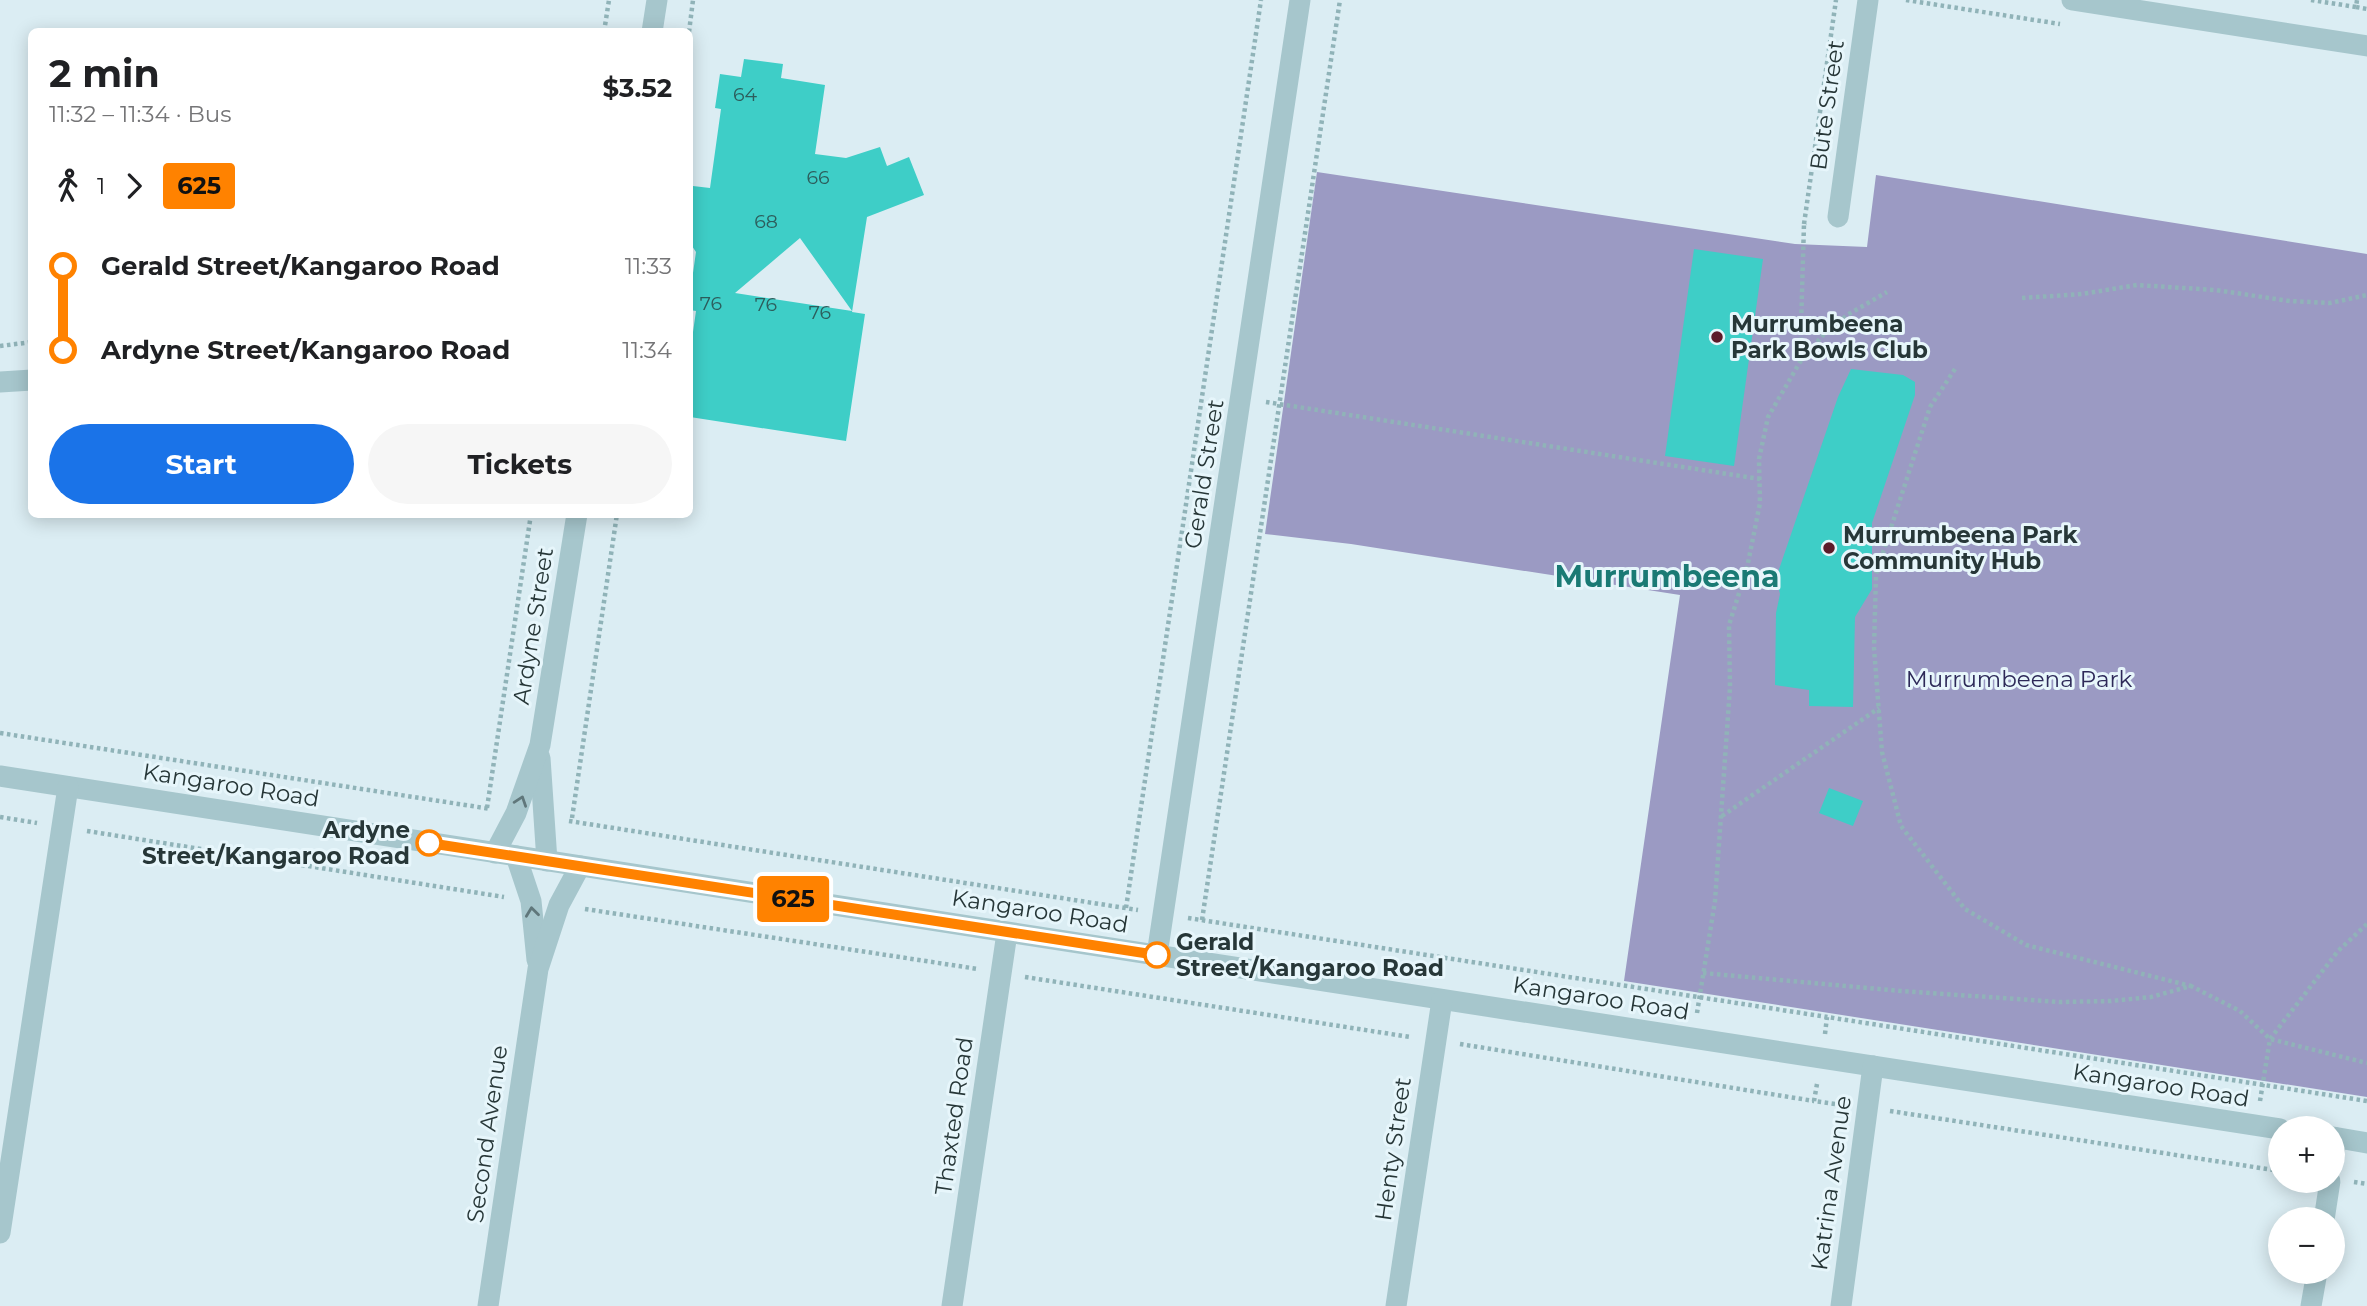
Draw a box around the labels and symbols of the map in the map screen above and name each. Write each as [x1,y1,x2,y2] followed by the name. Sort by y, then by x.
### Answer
[1804,38,1850,172] street label: Bute Street
[733,83,758,106] house number: 64
[806,166,830,189] house number: 66
[754,210,778,233] house number: 68
[700,292,722,315] house number: 76
[755,293,777,316] house number: 76
[809,301,831,324] house number: 76
[1731,310,1928,364] place label: Murrumbeena Park Bowls Club
[1709,329,1725,345] marker: Murrumbeena Park Bowls Club
[1178,397,1230,551] street label: Gerald Street
[1843,521,2078,575] place label: Murrumbeena Park Community Hub
[1821,540,1837,556] marker: Murrumbeena Park Community Hub
[507,546,559,706] street label: Ardyne Street
[1555,558,1779,595] district label: Murrumbeena
[1906,665,2133,693] park label: Murrumbeena Park
[141,757,321,813] street label: Kangaroo Road
[513,795,527,807] one-way arrow
[142,816,410,870] place label: Ardyne Street/Kangaroo Road
[416,830,442,856] marker: Ardyne Street/Kangaroo Road
[753,876,833,922] line badge: 625
[950,883,1130,939] street label: Kangaroo Road
[524,906,539,918] one-way arrow
[1176,928,1444,982] place label: Gerald Street/Kangaroo Road
[1144,942,1170,968] marker: Gerald Street/Kangaroo Road
[1511,970,1691,1026] street label: Kangaroo Road
[929,1035,979,1197] street label: Thaxted Road
[461,1043,513,1225] street label: Second Avenue
[2071,1057,2251,1113] street label: Kangaroo Road
[1369,1075,1417,1223] street label: Henty Street
[1805,1094,1857,1272] street label: Katrina Avenue

